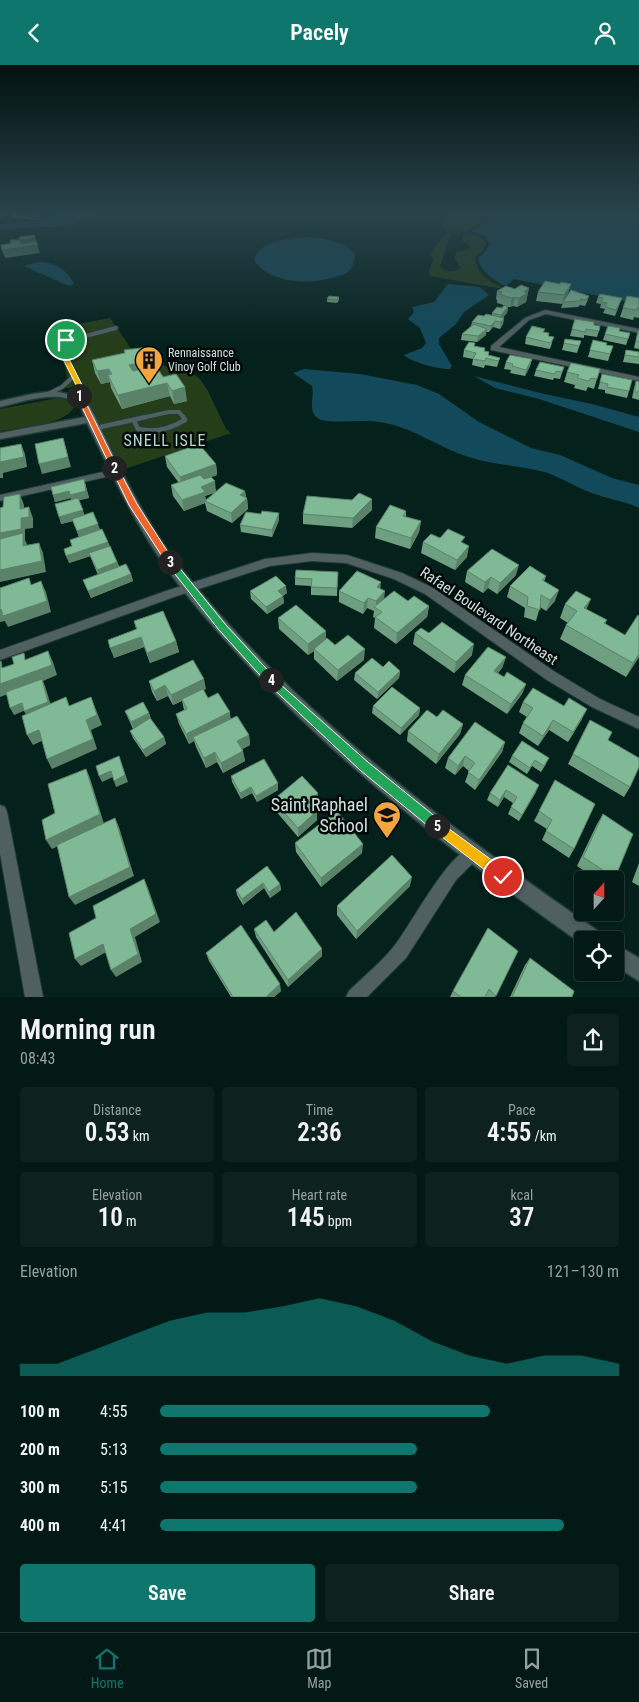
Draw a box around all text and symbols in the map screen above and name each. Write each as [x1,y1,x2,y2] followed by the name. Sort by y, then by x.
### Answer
[20,19,48,47] icon: back
[591,19,619,47] icon: person
[290,20,349,45] text: Pacely
[45,319,87,361] pin
[52,326,80,354] icon: arrive
[134,345,164,384] building icon: Rennaissance Vinoy Golf Club
[168,346,241,374] place label: Rennaissance Vinoy Golf Club
[66,383,92,409] pin: 1
[76,388,83,404] text: 1
[124,431,206,450] district label: SNELL ISLE
[102,455,126,481] pin: 2
[111,460,118,476] text: 2
[158,549,182,575] pin: 3
[167,554,174,570] text: 3
[417,563,561,669] street label: Rafael Boulevard Northeast
[258,667,284,693] pin: 4
[268,672,275,688] text: 4
[271,794,368,836] place label: Saint Raphael School
[372,800,402,839] school or university icon: Saint Raphael School
[424,813,450,839] pin: 5
[434,818,441,834] text: 5
[482,856,524,898] pin
[489,863,517,891] icon: check
[574,871,624,921] north arrow
[574,871,624,981] map controls
[574,931,624,981] button: locate
[20,1013,156,1046] text: Morning run
[567,1014,619,1066] button: share
[20,1049,55,1068] text: 08:43
[93,1102,141,1118] text: Distance
[306,1102,333,1118] text: Time
[508,1102,536,1118] text: Pace
[85,1118,130,1147] text: 0.53
[297,1118,342,1147] text: 2:36
[487,1118,531,1147] text: 4:55
[130,1128,150,1144] text: km
[531,1128,557,1144] text: /km
[92,1187,142,1203] text: Elevation
[292,1187,347,1203] text: Heart rate
[511,1187,533,1203] text: kcal
[98,1203,123,1232] text: 10
[287,1203,325,1232] text: 145
[509,1203,534,1232] text: 37
[123,1213,137,1229] text: m
[325,1213,352,1229] text: bpm
[20,1262,78,1281] text: Elevation
[547,1262,619,1281] text: 121–130 m
[20,1402,60,1421] text: 100 m
[100,1402,127,1421] text: 4:55
[20,1440,60,1459] text: 200 m
[100,1440,127,1459] text: 5:13
[20,1478,60,1497] text: 300 m
[100,1478,127,1497] text: 5:15
[20,1516,60,1535] text: 400 m
[100,1516,127,1535] text: 4:41
[20,1564,315,1622] button: Save
[325,1564,619,1622] button: Share
[91,1645,124,1691] tab: Home
[305,1645,333,1691] tab: Map
[515,1645,548,1691] tab: Saved

